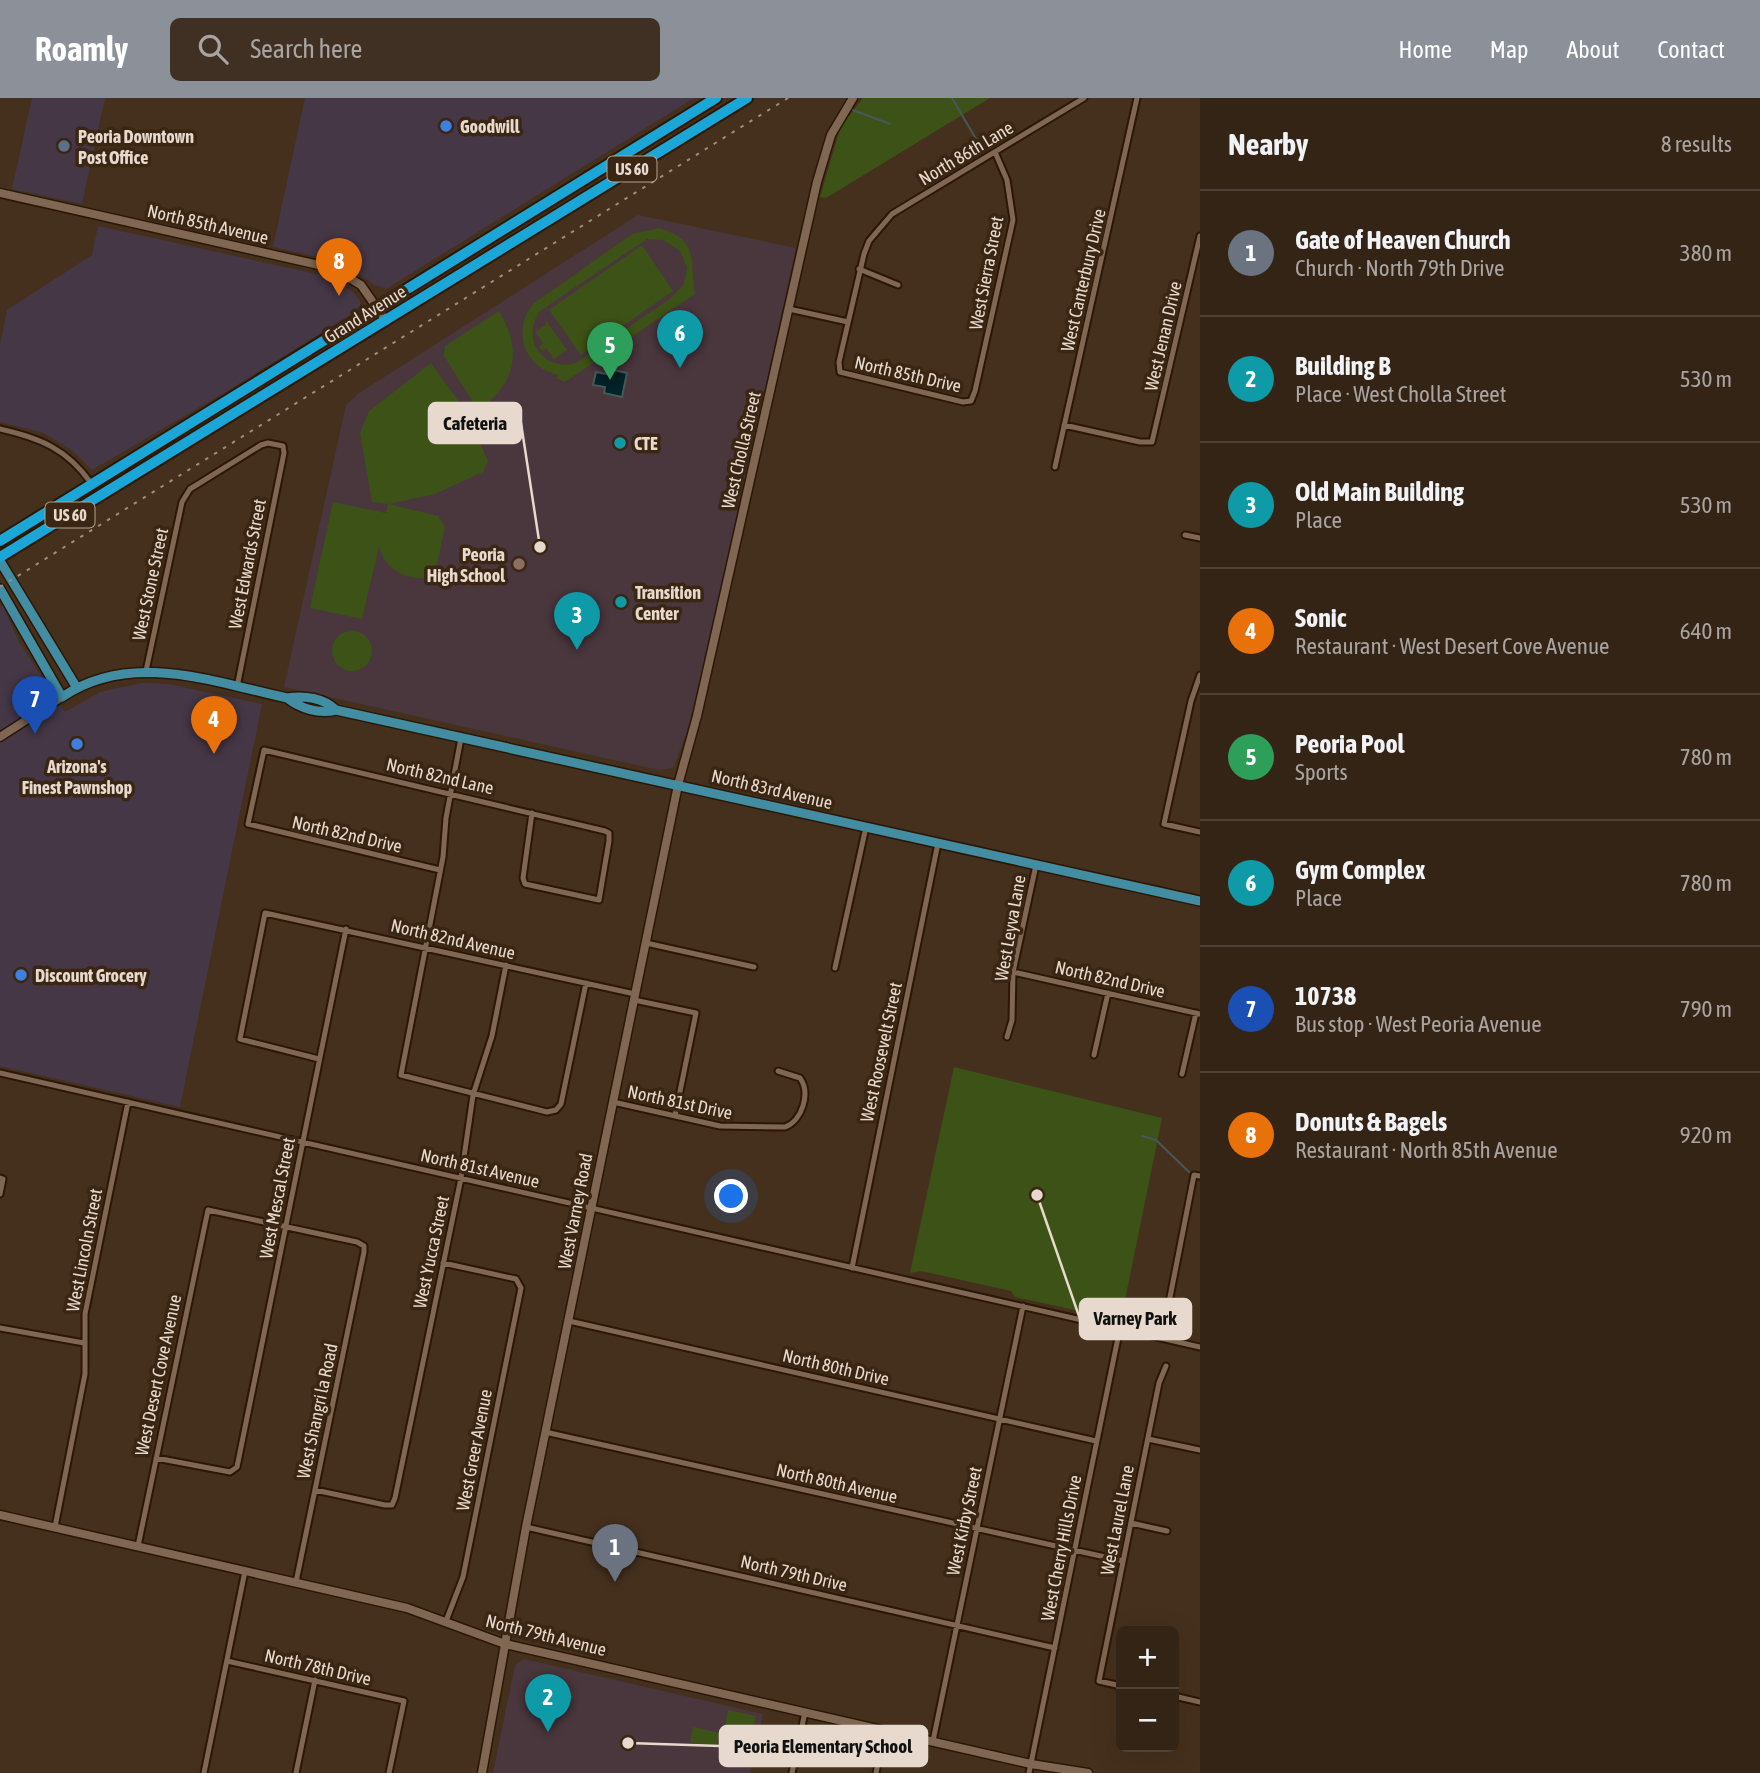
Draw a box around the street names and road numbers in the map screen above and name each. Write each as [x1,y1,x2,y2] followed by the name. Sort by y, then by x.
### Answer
[915,117,1017,189] street label: North 86th Lane
[608,156,656,181] road number: US 60
[145,200,271,248] street label: North 85th Avenue
[1056,207,1110,353] street label: West Canterbury Drive
[965,214,1007,332] street label: West Sierra Street
[1140,279,1186,393] street label: West Jenan Drive
[320,281,410,347] street label: Grand Avenue
[853,352,963,396] street label: North 85th Drive
[717,389,765,511] street label: West Cholla Street
[224,497,270,631] street label: West Edwards Street
[46,502,94,528] road number: US 60
[128,526,172,642] street label: West Stone Street
[384,753,496,799] street label: North 82nd Lane
[709,765,835,813] street label: North 83rd Avenue
[290,811,404,857] street label: North 82nd Drive
[990,873,1030,983] street label: West Leyva Lane
[389,914,517,964] street label: North 82nd Avenue
[1053,956,1167,1002] street label: North 82nd Drive
[856,980,906,1124] street label: West Roosevelt Street
[626,1081,734,1123] street label: North 81st Drive
[255,1136,299,1260] street label: West Mescal Street
[419,1144,541,1192] street label: North 81st Avenue
[553,1151,597,1271] street label: West Varney Road
[62,1187,106,1313] street label: West Lincoln Street
[409,1194,453,1310] street label: West Yucca Street
[131,1292,185,1458] street label: West Desert Cove Avenue
[292,1341,342,1481] street label: West Shangri la Road
[781,1345,891,1389] street label: North 80th Drive
[452,1387,496,1513] street label: West Greer Avenue
[774,1459,900,1507] street label: North 80th Avenue
[1096,1463,1138,1577] street label: West Laurel Lane
[942,1465,986,1577] street label: West Kirby Street
[1037,1473,1085,1623] street label: West Cherry Hills Drive
[739,1551,849,1595] street label: North 79th Drive
[483,1610,609,1660] street label: North 79th Avenue
[263,1645,373,1689] street label: North 78th Drive

